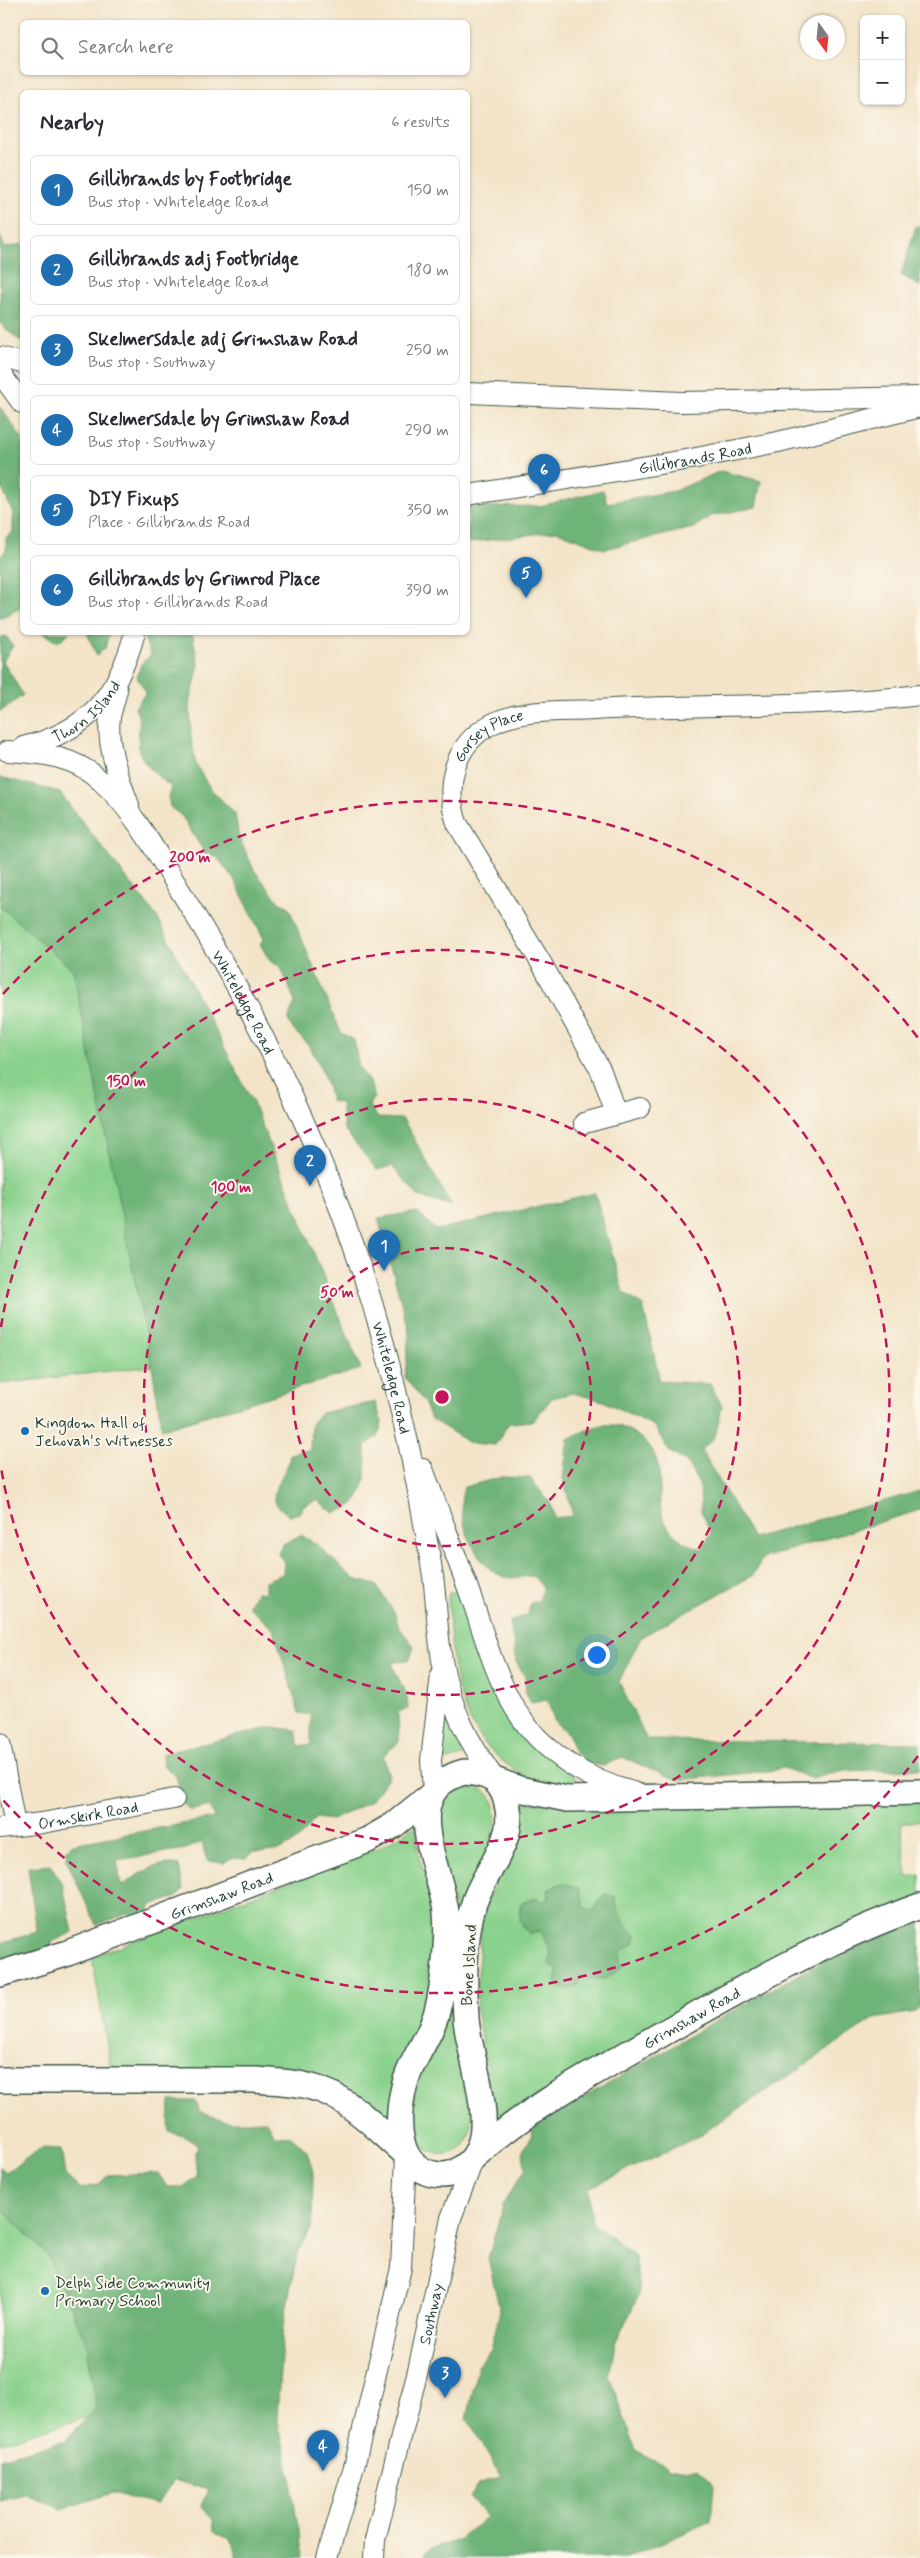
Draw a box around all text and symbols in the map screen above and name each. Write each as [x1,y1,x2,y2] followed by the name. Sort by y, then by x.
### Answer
[800,15,845,60] north arrow
[860,15,905,105] map controls
[860,15,905,60] button: +
[20,20,470,75] search box
[38,34,66,62] icon: search
[78,35,174,60] text: Search here
[860,60,905,105] button: −
[40,109,104,137] text: Nearby
[391,112,450,133] text: 6 results
[88,167,292,192] text: Gillibrands by Footbridge
[53,180,61,201] text: 1
[407,180,449,201] text: 150 m
[88,192,268,213] text: Bus stop · Whiteledge Road
[88,247,299,272] text: Gillibrands adj Footbridge
[53,260,61,281] text: 2
[406,260,449,281] text: 180 m
[88,272,268,293] text: Bus stop · Whiteledge Road
[88,327,358,352] text: Skelmersdale adj Grimshaw Road
[53,340,61,361] text: 3
[406,340,449,361] text: 250 m
[88,352,215,373] text: Bus stop · Southway
[88,407,349,432] text: Skelmersdale by Grimshaw Road
[52,420,62,441] text: 4
[405,420,449,441] text: 290 m
[88,432,215,453] text: Bus stop · Southway
[637,438,754,479] street label: Gillibrands Road
[528,454,560,495] pin: 6
[88,487,179,512] text: DIY Fixups
[52,500,62,521] text: 5
[407,500,449,521] text: 350 m
[88,512,250,533] text: Place · Gillibrands Road
[510,557,542,598] pin: 5
[88,567,320,592] text: Gillibrands by Grimrod Place
[53,580,61,601] text: 6
[406,580,449,601] text: 390 m
[88,592,268,613] text: Bus stop · Gillibrands Road
[49,677,126,748] street label: Thorn Island
[449,705,525,766] street label: Gorsey Place
[170,848,211,868] text: 200 m
[206,947,279,1058] street label: Whiteledge Road
[106,1072,146,1092] text: 150 m
[294,1145,326,1186] pin: 2
[211,1178,251,1198] text: 100 m
[368,1230,400,1271] pin: 1
[320,1283,354,1303] text: 50 m
[366,1319,415,1436] street label: Whiteledge Road
[433,1388,451,1406] centre of rings
[35,1413,173,1452] place label: Kingdom Hall of Jehovah's Witnesses
[19,1425,31,1437] marker: Kingdom Hall of Jehovah's Witnesses
[584,1642,610,1668] your location
[36,1797,140,1836] street label: Ormskirk Road
[167,1868,276,1926] street label: Grimshaw Road
[457,1924,482,2006] street label: Bone Island
[639,1983,744,2055] street label: Grimshaw Road
[55,2273,210,2312] place label: Delph Side Community Primary School
[415,2281,449,2347] street label: Southway
[39,2285,51,2297] marker: Delph Side Community Primary School
[429,2357,461,2398] pin: 3
[307,2430,339,2471] pin: 4

